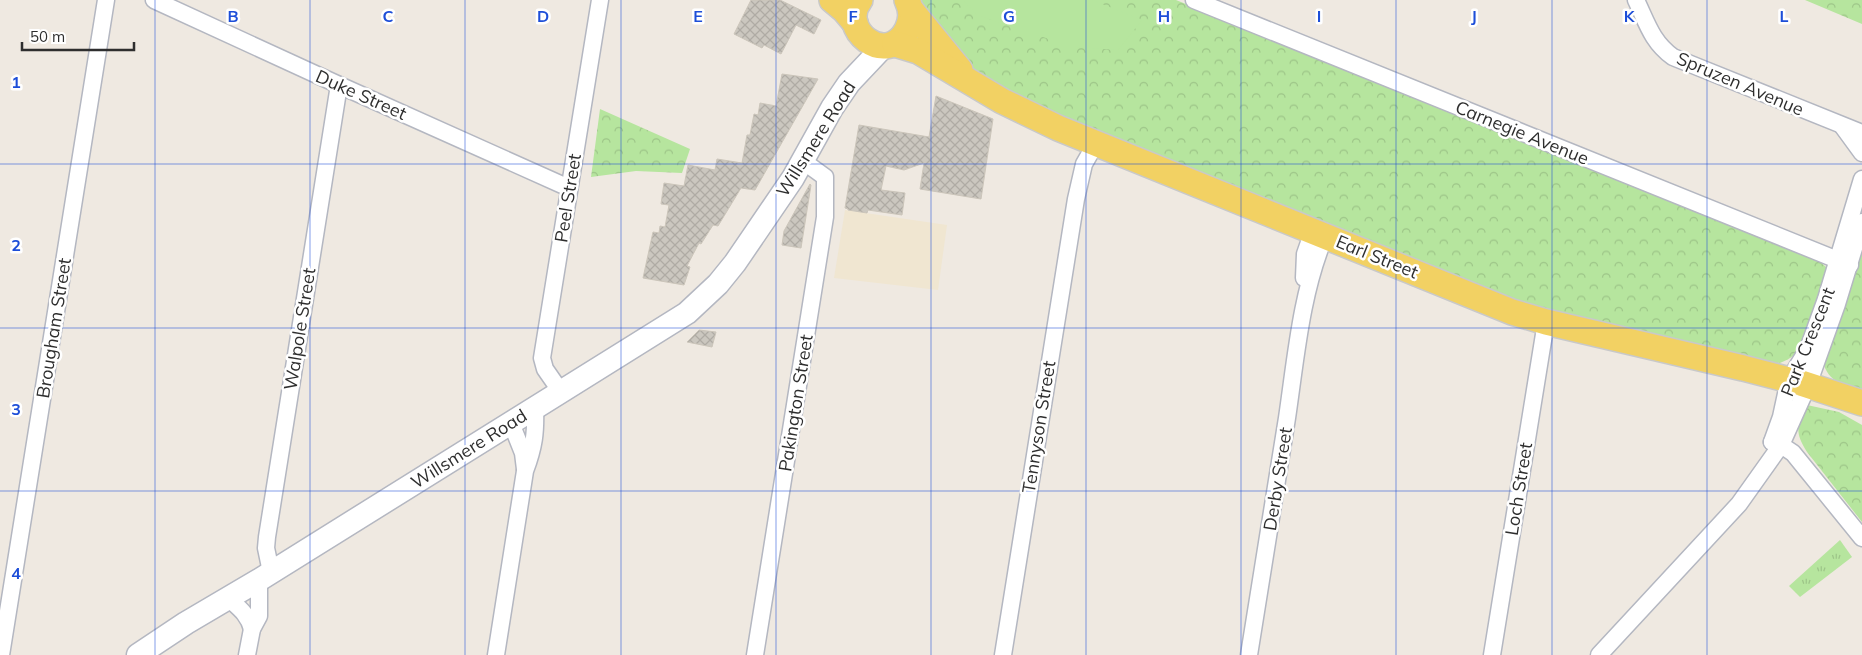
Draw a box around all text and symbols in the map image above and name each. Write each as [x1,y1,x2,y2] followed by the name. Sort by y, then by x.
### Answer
[227,6,239,26] text: B
[383,6,394,26] text: C
[537,6,549,26] text: D
[693,6,703,26] text: E
[848,6,858,26] text: F
[1003,6,1015,26] text: G
[1158,6,1170,26] text: H
[1317,6,1321,26] text: I
[1471,6,1477,26] text: J
[1624,6,1636,26] text: K
[1780,6,1789,26] text: L
[22,20,135,52] scale bar
[30,27,65,46] text: 50 m
[1673,46,1807,121] street label: Spruzen Avenue
[312,64,410,125] street label: Duke Street
[11,72,21,92] text: 1
[771,76,860,201] street label: Willsmere Road
[1452,95,1592,170] street label: Carnegie Avenue
[549,152,586,244] street label: Peel Street
[1333,230,1422,283] street label: Earl Street
[11,235,21,255] text: 2
[31,256,76,400] street label: Brougham Street
[278,266,321,392] street label: Walpole Street
[1775,284,1840,400] street label: Park Crescent
[773,333,818,473] street label: Pakington Street
[1017,359,1060,495] street label: Tennyson Street
[11,399,21,419] text: 3
[406,404,531,493] street label: Willsmere Road
[1258,426,1297,532] street label: Derby Street
[1500,441,1537,537] street label: Loch Street
[11,563,21,583] text: 4

